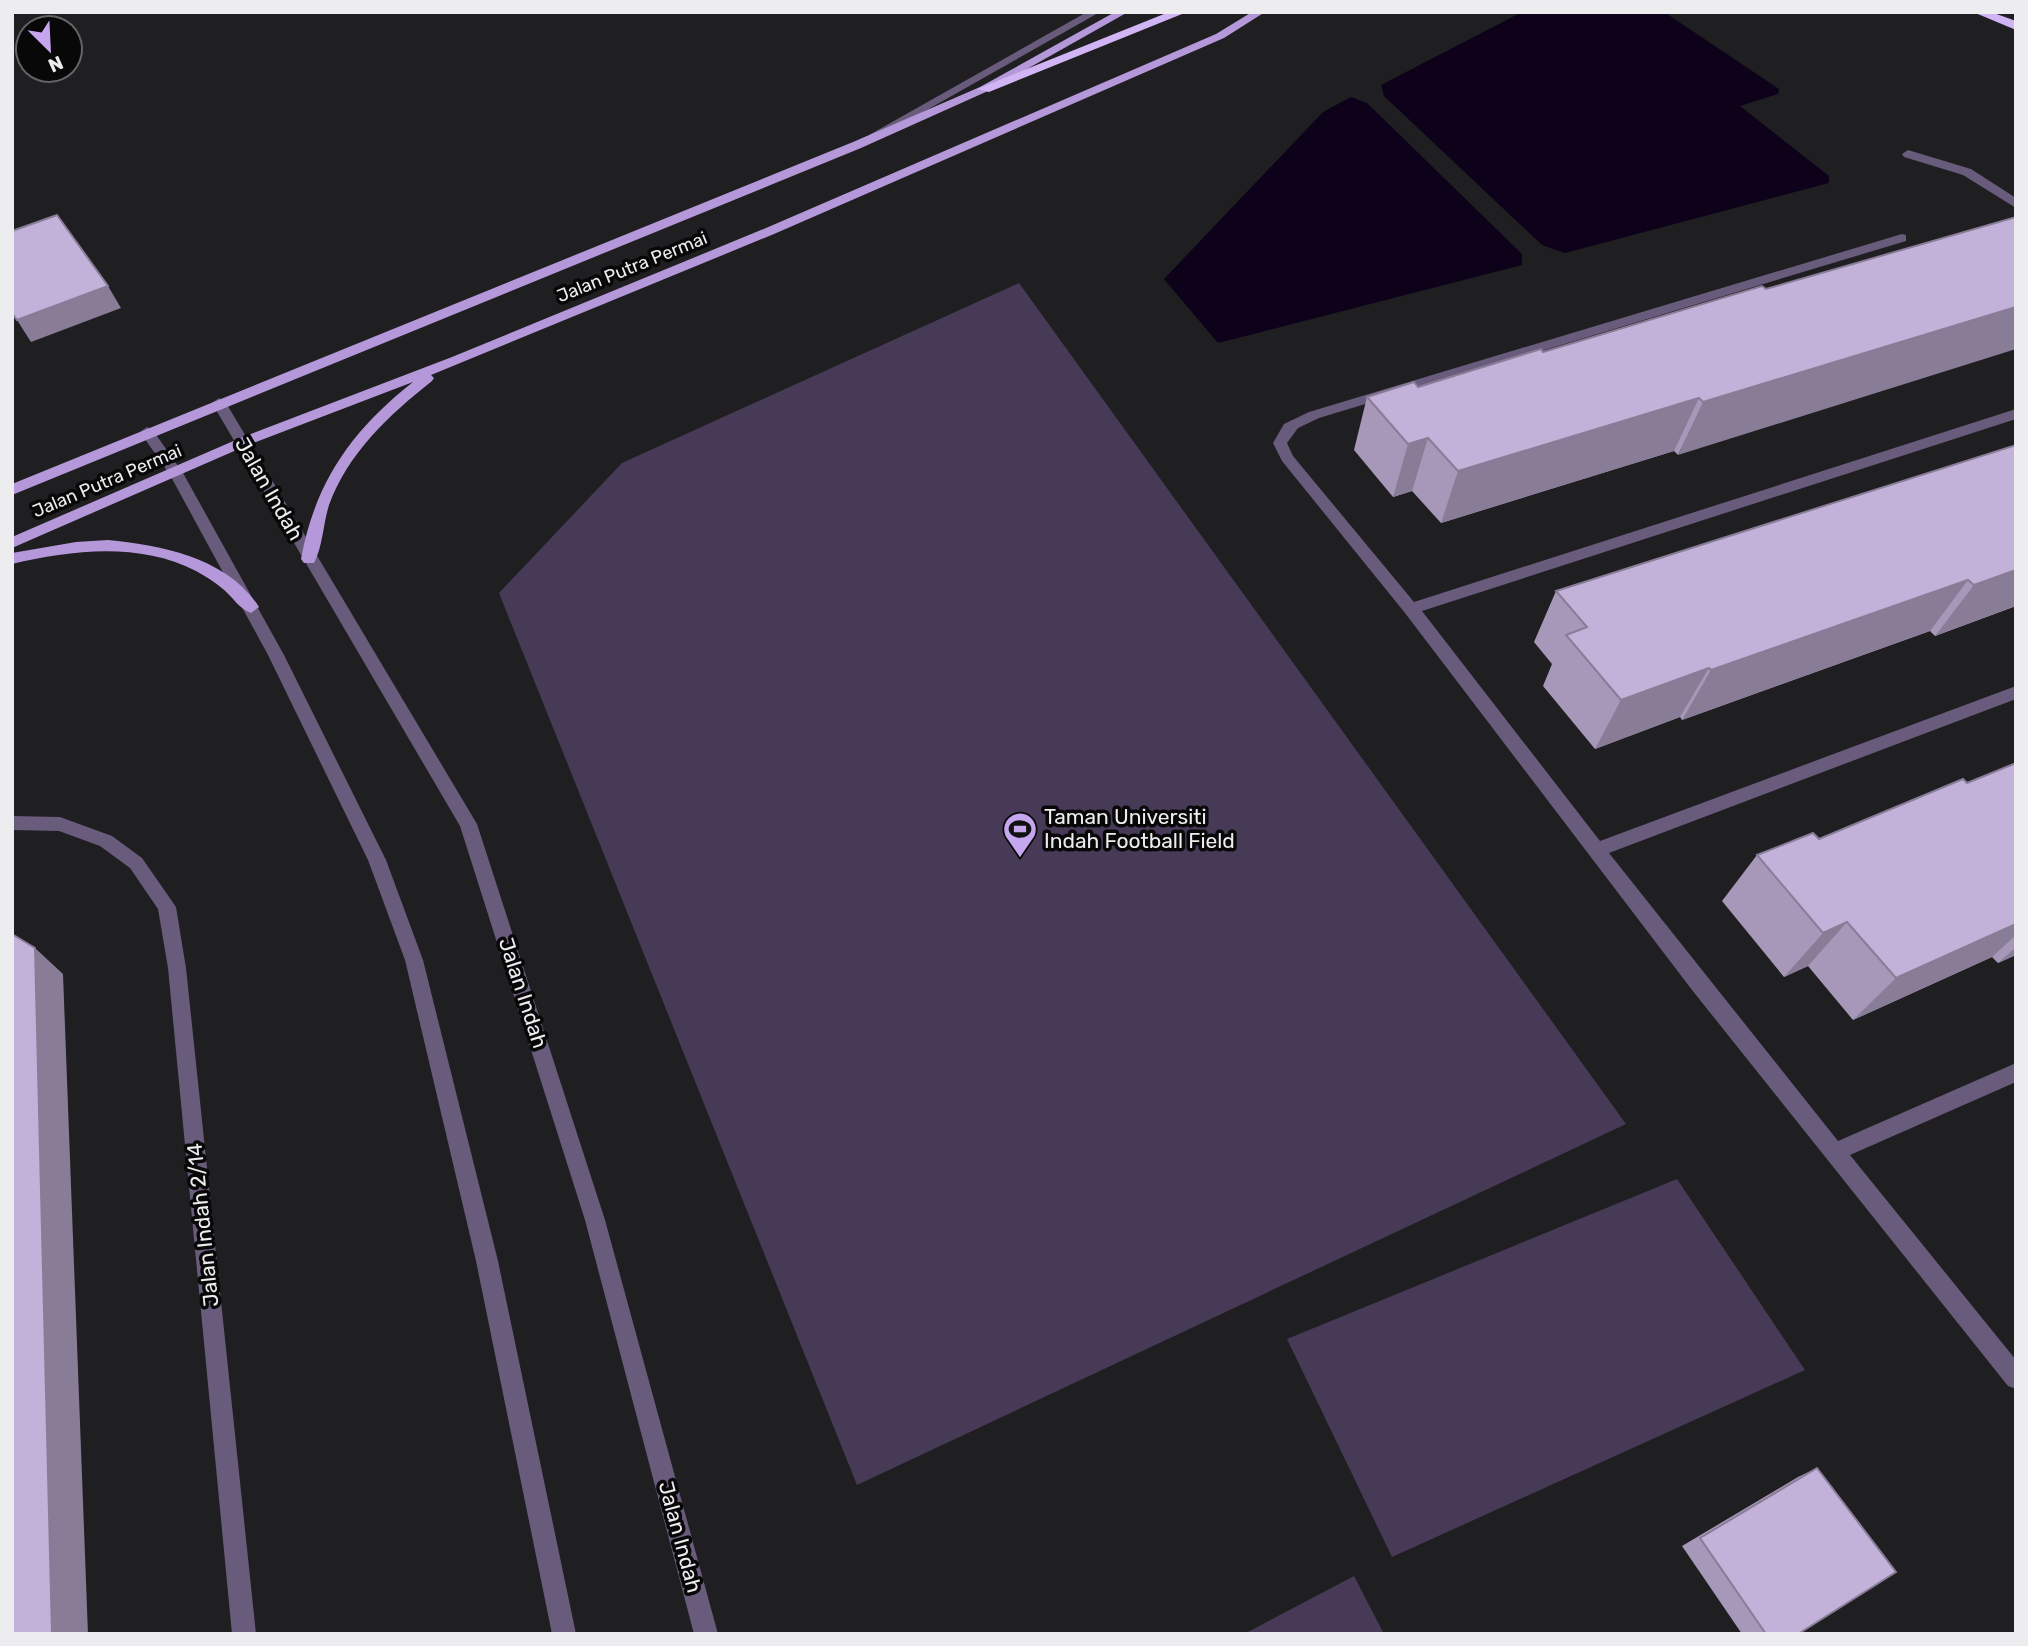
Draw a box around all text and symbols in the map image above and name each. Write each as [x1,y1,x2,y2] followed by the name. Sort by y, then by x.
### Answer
[14,14,84,84] north arrow
[45,51,67,77] text: N
[554,227,710,307] street label: Jalan Putra Permai
[230,433,309,545] street label: Jalan Indah
[29,440,185,522] street label: Jalan Putra Permai
[1044,804,1235,853] place label: Taman Universiti Indah Football Field
[1001,810,1039,859] sports icon: Taman Universiti Indah Football Field
[494,934,553,1051] street label: Jalan Indah
[181,1142,224,1308] street label: Jalan Indah 2/14
[654,1478,707,1596] street label: Jalan Indah

